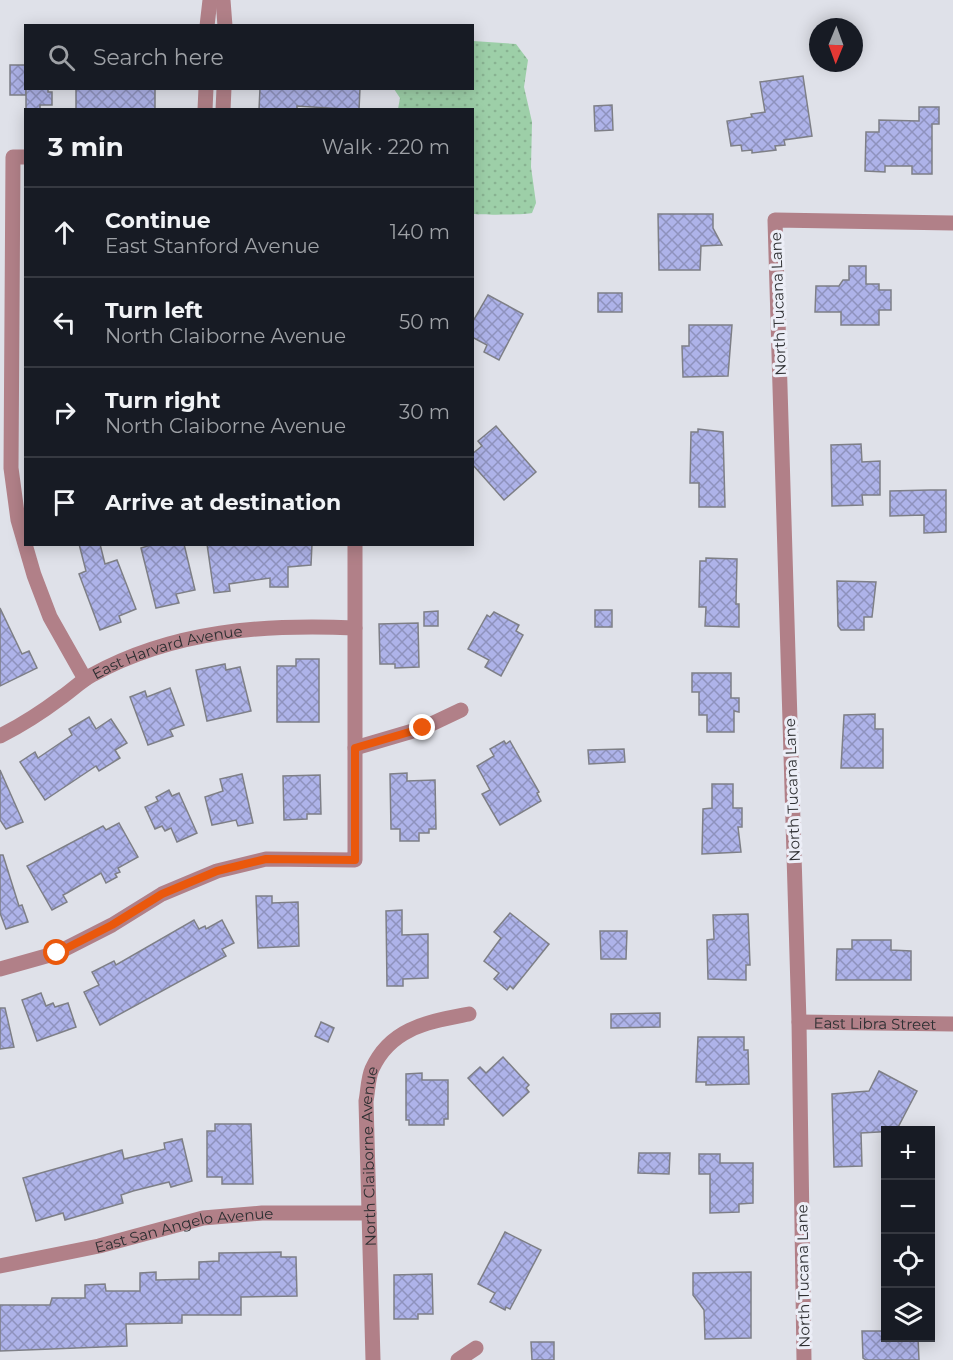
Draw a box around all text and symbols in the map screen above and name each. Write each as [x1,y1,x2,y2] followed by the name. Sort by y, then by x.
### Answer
[809,18,863,72] north arrow
[24,24,474,90] search box
[45,41,78,74] icon: search
[93,44,224,71] text: Search here
[48,131,124,163] text: 3 min
[322,135,450,159] text: Walk · 220 m
[105,207,211,234] text: Continue
[48,216,81,249] icon: ahead
[390,220,450,244] text: 140 m
[766,232,790,376] street label: North Tucana Lane
[105,234,320,258] text: East Stanford Avenue
[105,297,203,324] text: Turn left
[48,306,81,339] icon: left
[399,310,450,334] text: 50 m
[105,324,346,348] text: North Claiborne Avenue
[105,387,220,414] text: Turn right
[48,396,81,429] icon: right
[399,400,450,424] text: 30 m
[105,414,346,438] text: North Claiborne Avenue
[48,486,81,519] icon: arrive
[105,489,341,516] text: Arrive at destination
[89,621,243,683] street label: East Harvard Avenue
[409,714,435,740] route end
[780,718,804,862] street label: North Tucana Lane
[43,939,69,965] route start
[813,1013,937,1033] street label: East Libra Street
[356,1063,382,1247] street label: North Claiborne Avenue
[881,1126,935,1342] map controls
[881,1126,935,1180] button: +
[881,1180,935,1234] button: −
[92,1203,273,1256] street label: East San Angelo Avenue
[792,1204,814,1348] street label: North Tucana Lane
[881,1234,935,1288] button: locate
[881,1288,935,1342] button: layers

